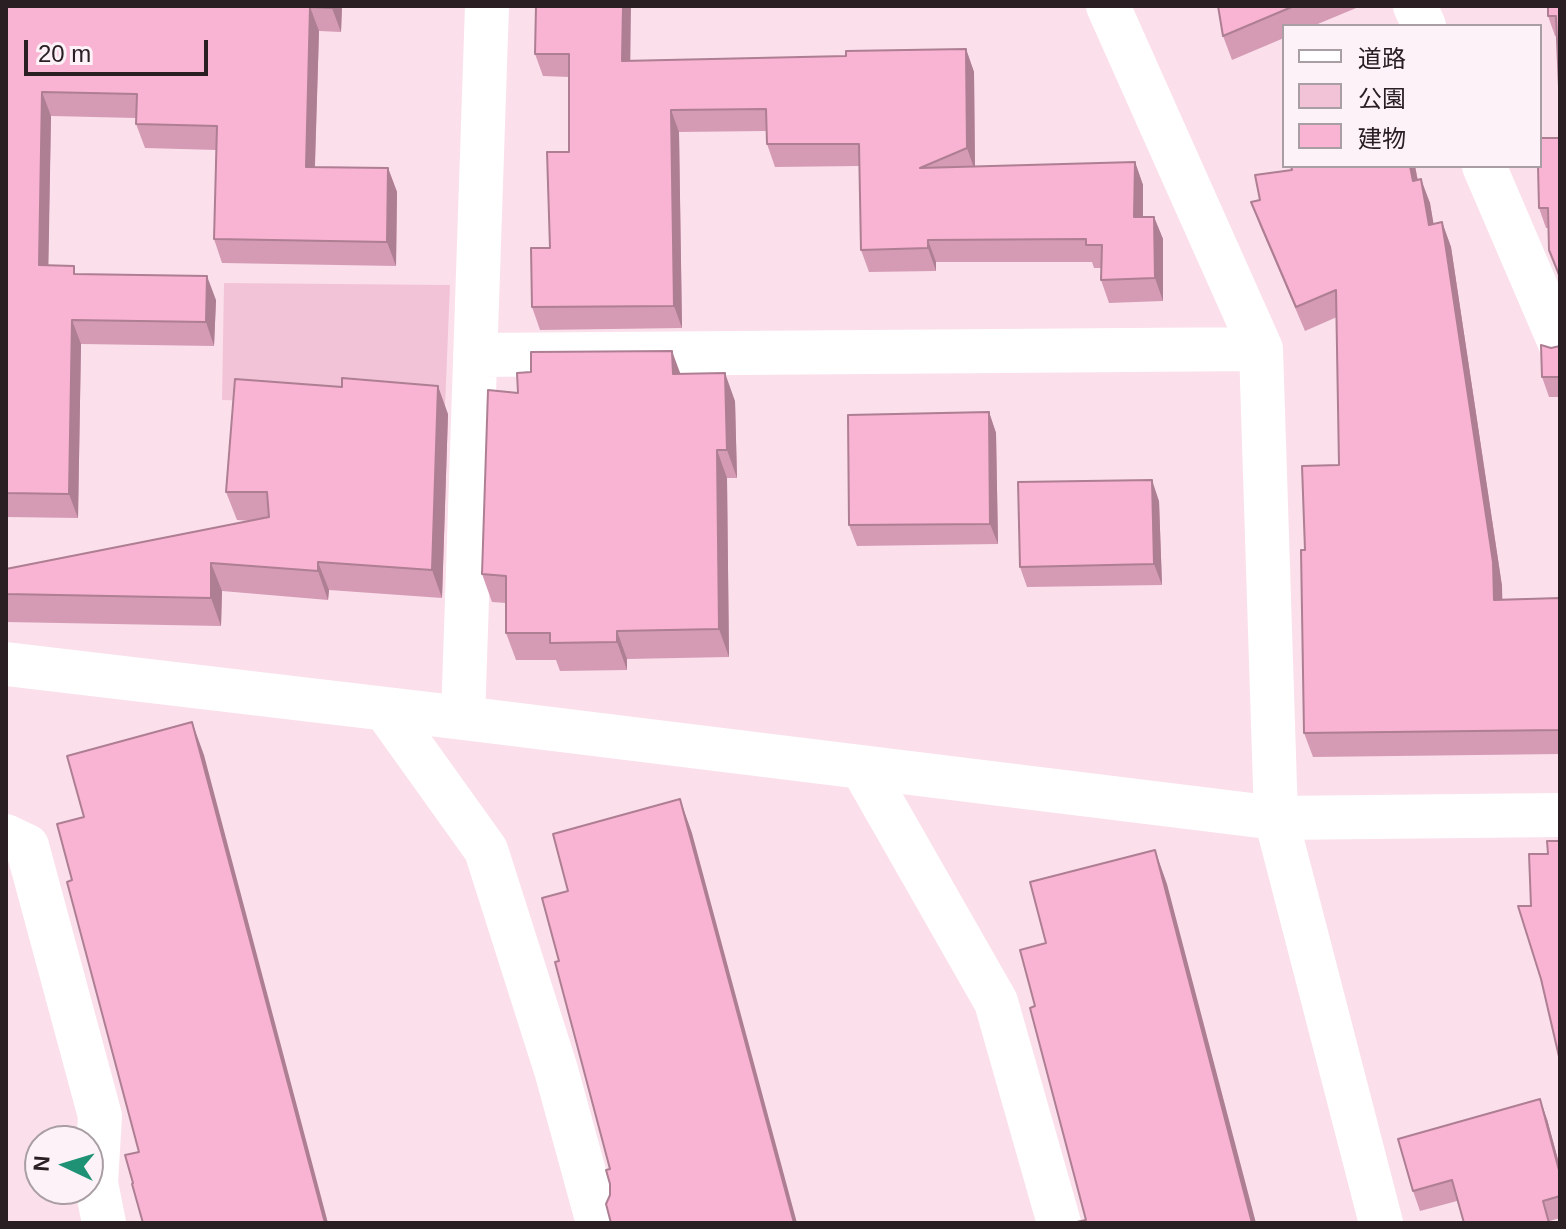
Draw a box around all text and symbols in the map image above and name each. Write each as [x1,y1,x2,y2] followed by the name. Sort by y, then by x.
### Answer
[28,24,212,74] scale bar
[1282,24,1542,168] legend
[38,40,91,67] text: 20 m
[1358,45,1406,72] text: 道路
[1358,85,1406,112] text: 公園
[1358,125,1406,152] text: 建物
[24,1125,104,1205] north arrow
[29,1155,55,1172] text: N

